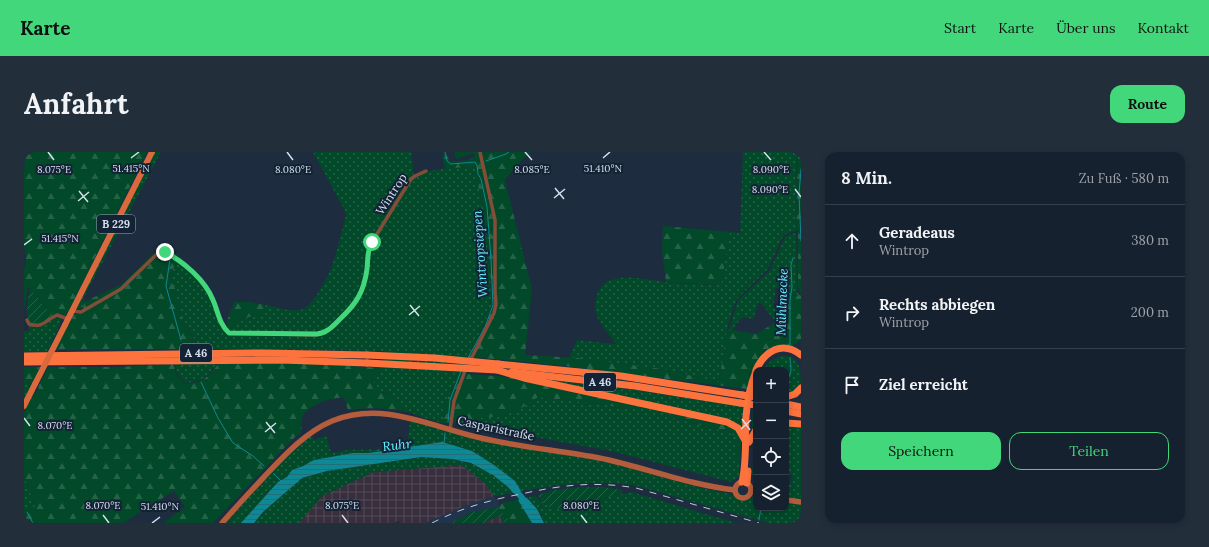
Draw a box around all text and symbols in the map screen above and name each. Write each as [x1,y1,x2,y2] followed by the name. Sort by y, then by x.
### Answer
[20,16,71,40] text: Karte
[944,19,976,37] text: Start
[998,19,1034,37] text: Karte
[1056,19,1116,37] text: Über uns
[1138,19,1189,37] text: Kontakt
[1110,85,1185,123] button: Route
[24,86,128,122] text: Anfahrt
[112,162,150,175] text: 51.415°N
[584,162,623,175] text: 51.410°N
[37,163,71,176] text: 8.075°E
[275,163,311,176] text: 8.080°E
[514,163,550,176] text: 8.085°E
[753,163,789,176] text: 8.090°E
[841,167,892,189] text: 8 Min.
[1079,170,1169,187] text: Zu Fuß · 580 m
[372,171,410,217] street label: Wintrop
[752,183,788,196] text: 8.090°E
[468,210,492,298] water label: Wintropsiepen
[97,215,135,233] road number: B 229
[879,223,955,242] text: Geradeaus
[841,230,863,252] icon: ahead
[41,232,79,245] text: 51.415°N
[1131,232,1169,249] text: 380 m
[363,233,381,251] route start
[879,242,929,259] text: Wintrop
[156,243,174,261] route end
[772,268,792,336] water label: Mühlmecke
[879,295,995,314] text: Rechts abbiegen
[841,302,863,324] icon: right
[1131,304,1169,321] text: 200 m
[879,314,929,331] text: Wintrop
[180,344,212,362] road number: A 46
[753,367,789,511] map controls
[753,367,789,403] button: +
[584,373,616,391] road number: A 46
[841,374,863,396] icon: arrive
[879,375,968,394] text: Ziel erreicht
[753,403,789,439] button: −
[456,413,536,444] street label: Casparistraße
[37,419,73,432] text: 8.070°E
[841,432,1001,470] button: Speichern
[1009,432,1169,470] button: Teilen
[381,435,413,455] water label: Ruhr
[753,439,789,475] button: locate
[753,475,789,511] button: layers
[85,499,121,512] text: 8.070°E
[325,499,359,512] text: 8.075°E
[563,499,599,512] text: 8.080°E
[141,500,180,513] text: 51.410°N

